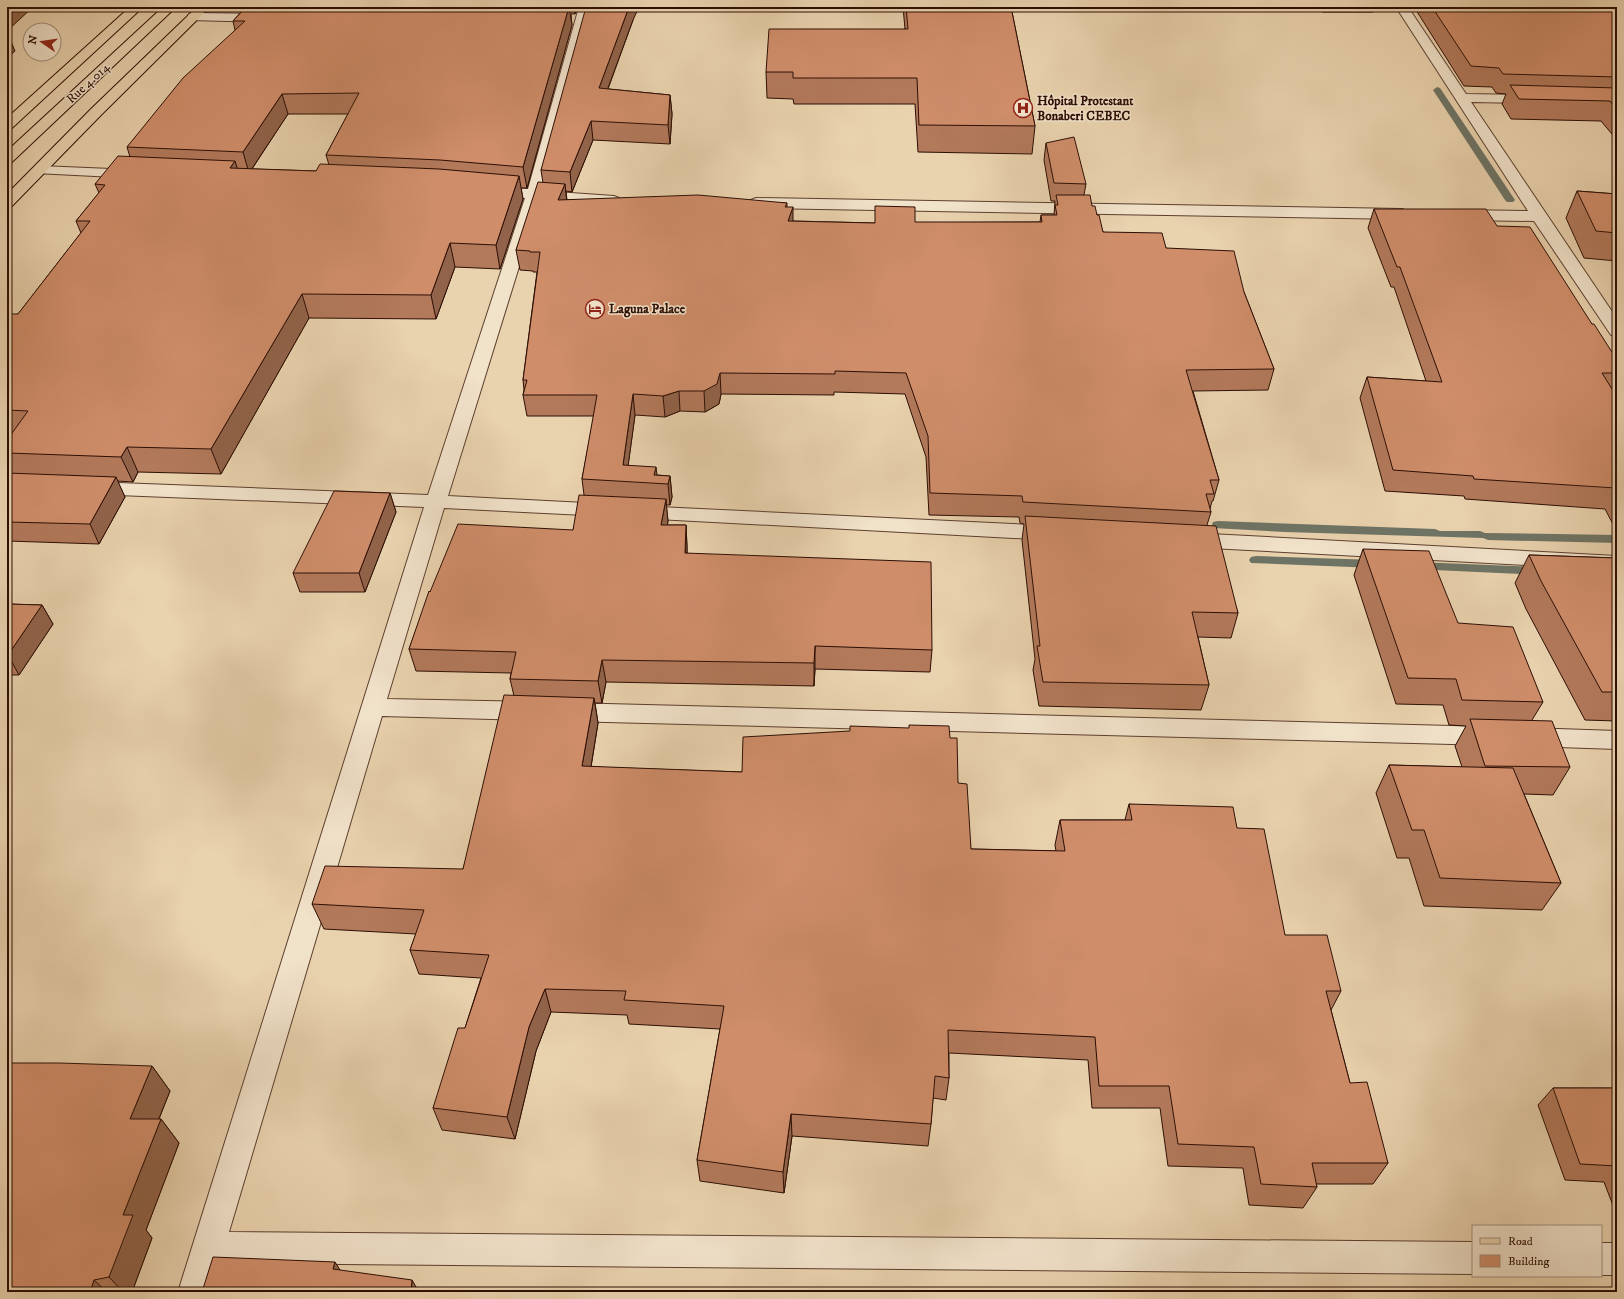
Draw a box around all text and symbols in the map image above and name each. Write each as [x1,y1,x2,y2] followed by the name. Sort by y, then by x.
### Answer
[22,22,62,62] north arrow
[25,34,41,46] text: N
[63,59,113,107] street label: Rue 4.014
[1037,93,1134,124] place label: Hôpital Protestant Bonaberi CEBEC
[1012,97,1034,119] hospital icon: Hôpital Protestant Bonaberi CEBEC
[584,298,606,320] hotel icon: Laguna Palace
[609,301,686,318] place label: Laguna Palace
[1472,1225,1602,1277] legend
[1508,1234,1533,1249] text: Road
[1508,1254,1549,1269] text: Building

